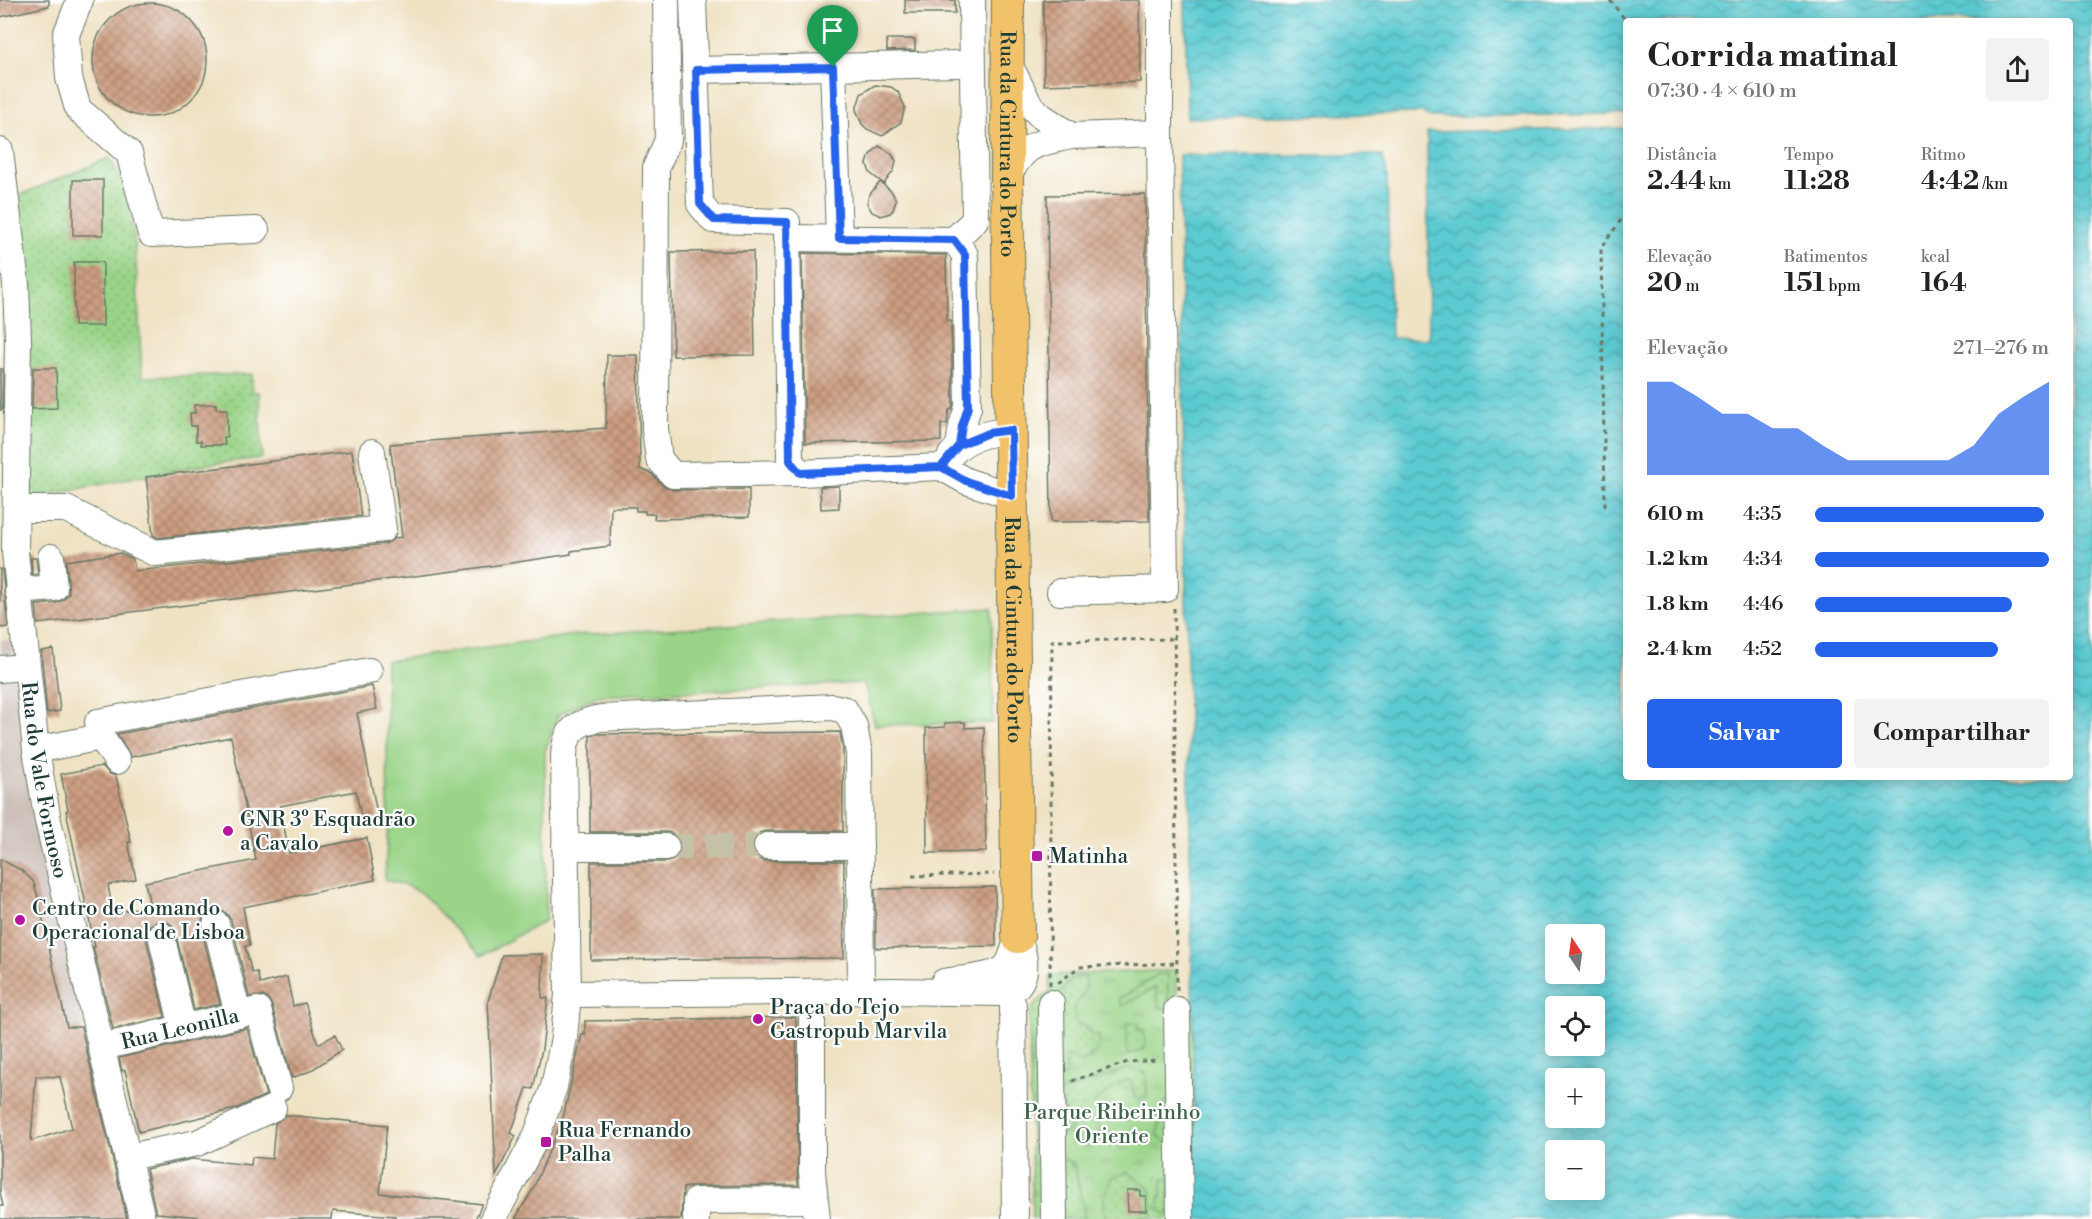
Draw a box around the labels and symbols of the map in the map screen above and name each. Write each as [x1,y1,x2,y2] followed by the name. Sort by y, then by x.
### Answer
[807,5,858,67] pin
[993,30,1020,258] street label: Rua da Cintura do Porto
[998,516,1027,744] street label: Rua da Cintura do Porto
[15,680,73,881] street label: Rua do Vale Formoso
[240,807,416,857] place label: GNR 3º Esquadrão a Cavalo
[221,824,235,838] marker: GNR 3º Esquadrão a Cavalo
[1049,844,1129,870] place label: Matinha
[1030,849,1044,863] marker: Matinha
[32,896,245,946] place label: Centro de Comando Operacional de Lisboa
[13,913,27,927] marker: Centro de Comando Operacional de Lisboa
[1545,924,1605,984] north arrow
[770,995,948,1045] place label: Praça do Tejo Gastropub Marvila
[119,1003,242,1056] street label: Rua Leonilla
[751,1012,765,1026] marker: Praça do Tejo Gastropub Marvila
[1024,1100,1200,1150] park label: Parque Ribeirinho Oriente
[558,1118,691,1168] place label: Rua Fernando Palha
[539,1135,553,1149] marker: Rua Fernando Palha

